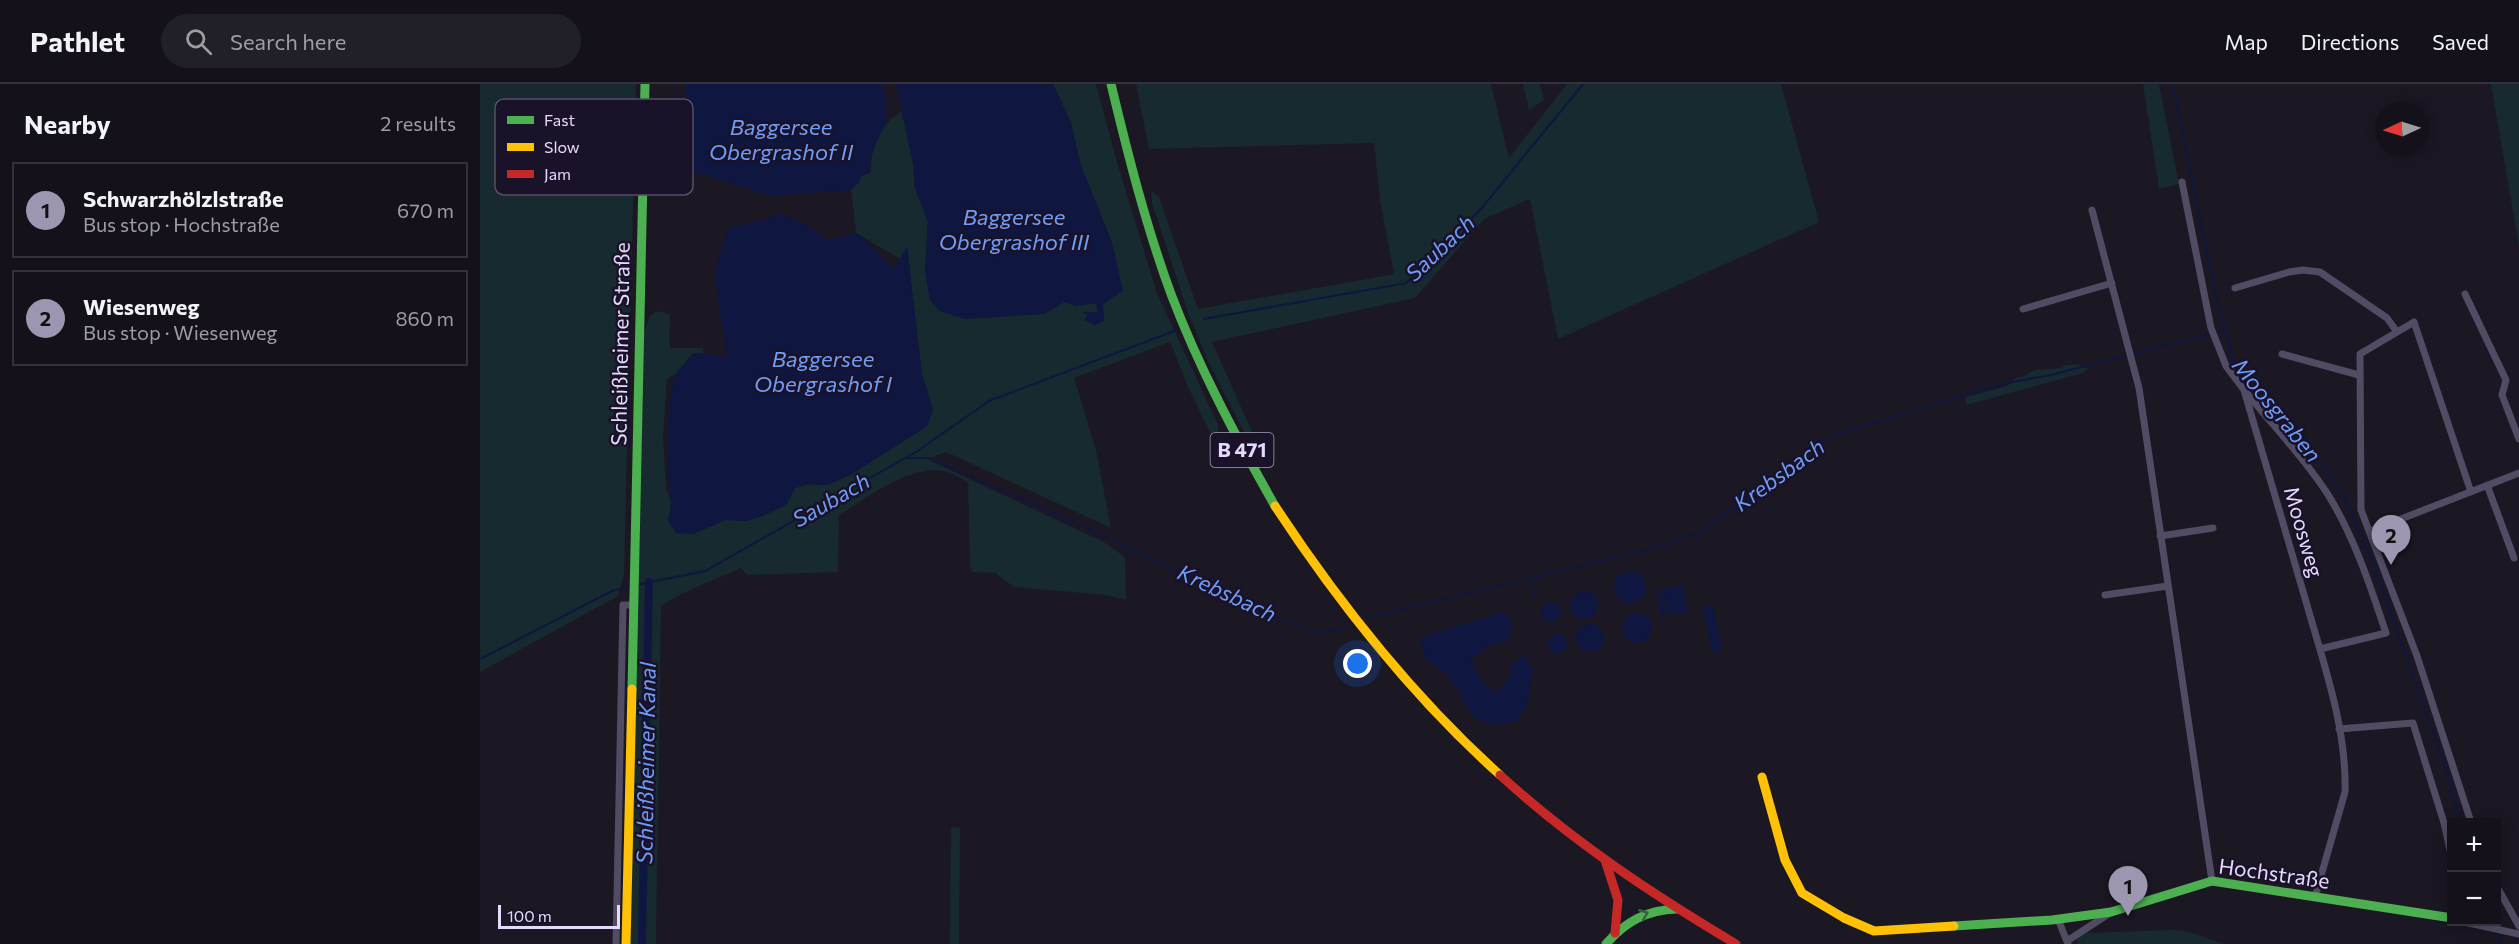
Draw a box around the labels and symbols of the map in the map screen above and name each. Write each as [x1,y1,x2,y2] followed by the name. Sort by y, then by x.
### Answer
[495,99,693,195] legend
[2375,102,2429,156] north arrow
[544,110,575,129] text: Fast
[709,113,854,165] water label: Baggersee Obergrashof II
[544,137,580,156] text: Slow
[544,164,571,183] text: Jam
[939,203,1090,255] water label: Baggersee Obergrashof III
[1399,209,1480,286] water label: Saubach
[605,242,634,446] street label: Schleißheimer Straße
[754,345,893,397] water label: Baggersee Obergrashof I
[2227,352,2328,467] water label: Moosgraben
[1210,433,1274,467] road number: B 471
[1728,433,1829,517] water label: Krebsbach
[787,467,874,532] water label: Saubach
[2280,483,2329,580] street label: Moosweg
[2372,516,2410,565] pin: 2
[1174,558,1281,627] water label: Krebsbach
[1343,649,1372,678] your location
[630,661,661,864] water label: Schleißheimer Kanal
[2217,852,2331,893] street label: Hochstraße
[2108,866,2148,916] pin: 1
[498,902,620,930] scale bar
[1637,909,1648,921] one-way arrow

